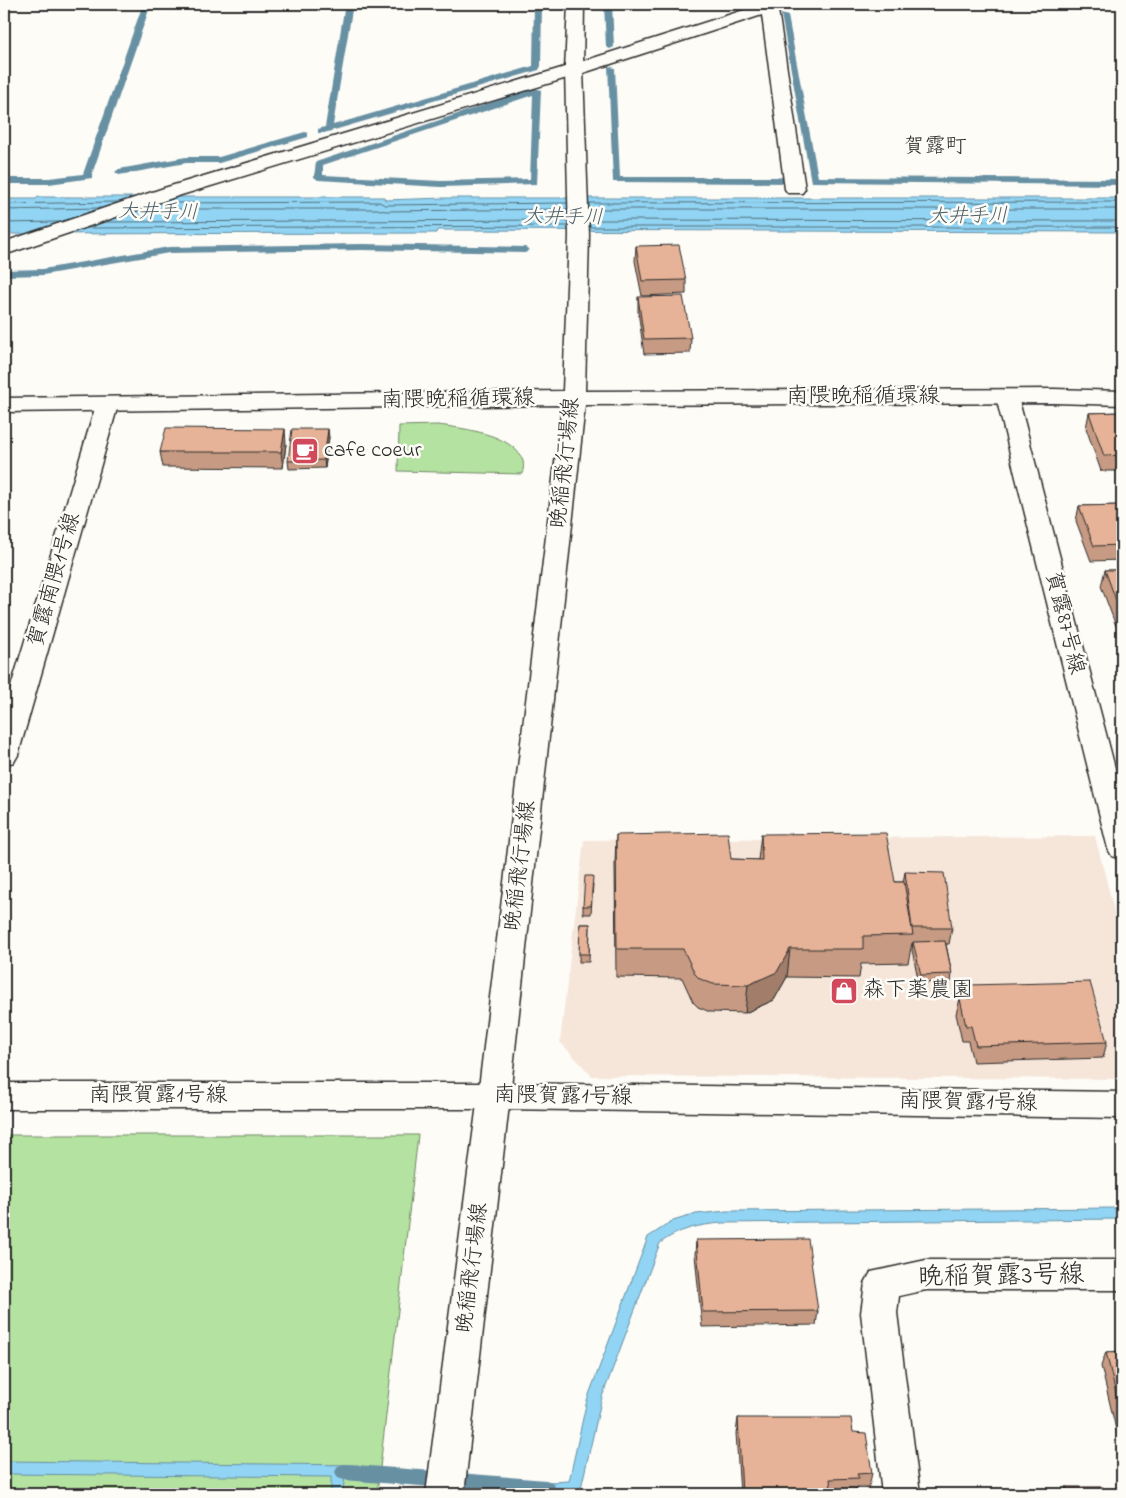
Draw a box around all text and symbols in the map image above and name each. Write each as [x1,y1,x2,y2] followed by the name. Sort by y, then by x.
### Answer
[904,132,967,162] district label: 賀露町
[118,198,198,228] water label: 大井手川
[928,202,1008,232] water label: 大井手川
[523,203,603,233] water label: 大井手川
[786,381,940,413] street label: 南隈晩稲循環線
[381,383,535,417] street label: 南隈晩稲循環線
[543,396,589,530] street label: 晩稲飛行場線
[324,435,422,467] place label: cafe coeur
[290,436,320,466] cafe icon: cafe coeur
[20,509,90,651] street label: 賀露南隈1号線
[1036,568,1092,678] street label: 賀露87号線
[497,799,545,933] street label: 晩稲飛行場線
[863,975,973,1007] place label: 森下薬農園
[829,976,859,1006] shop icon: 森下薬農園
[89,1080,228,1112] street label: 南隈賀露1号線
[493,1080,633,1114] street label: 南隈賀露1号線
[898,1086,1038,1120] street label: 南隈賀露1号線
[449,1201,497,1335] street label: 晩稲飛行場線
[917,1257,1085,1297] street label: 晩稲賀露3号線

